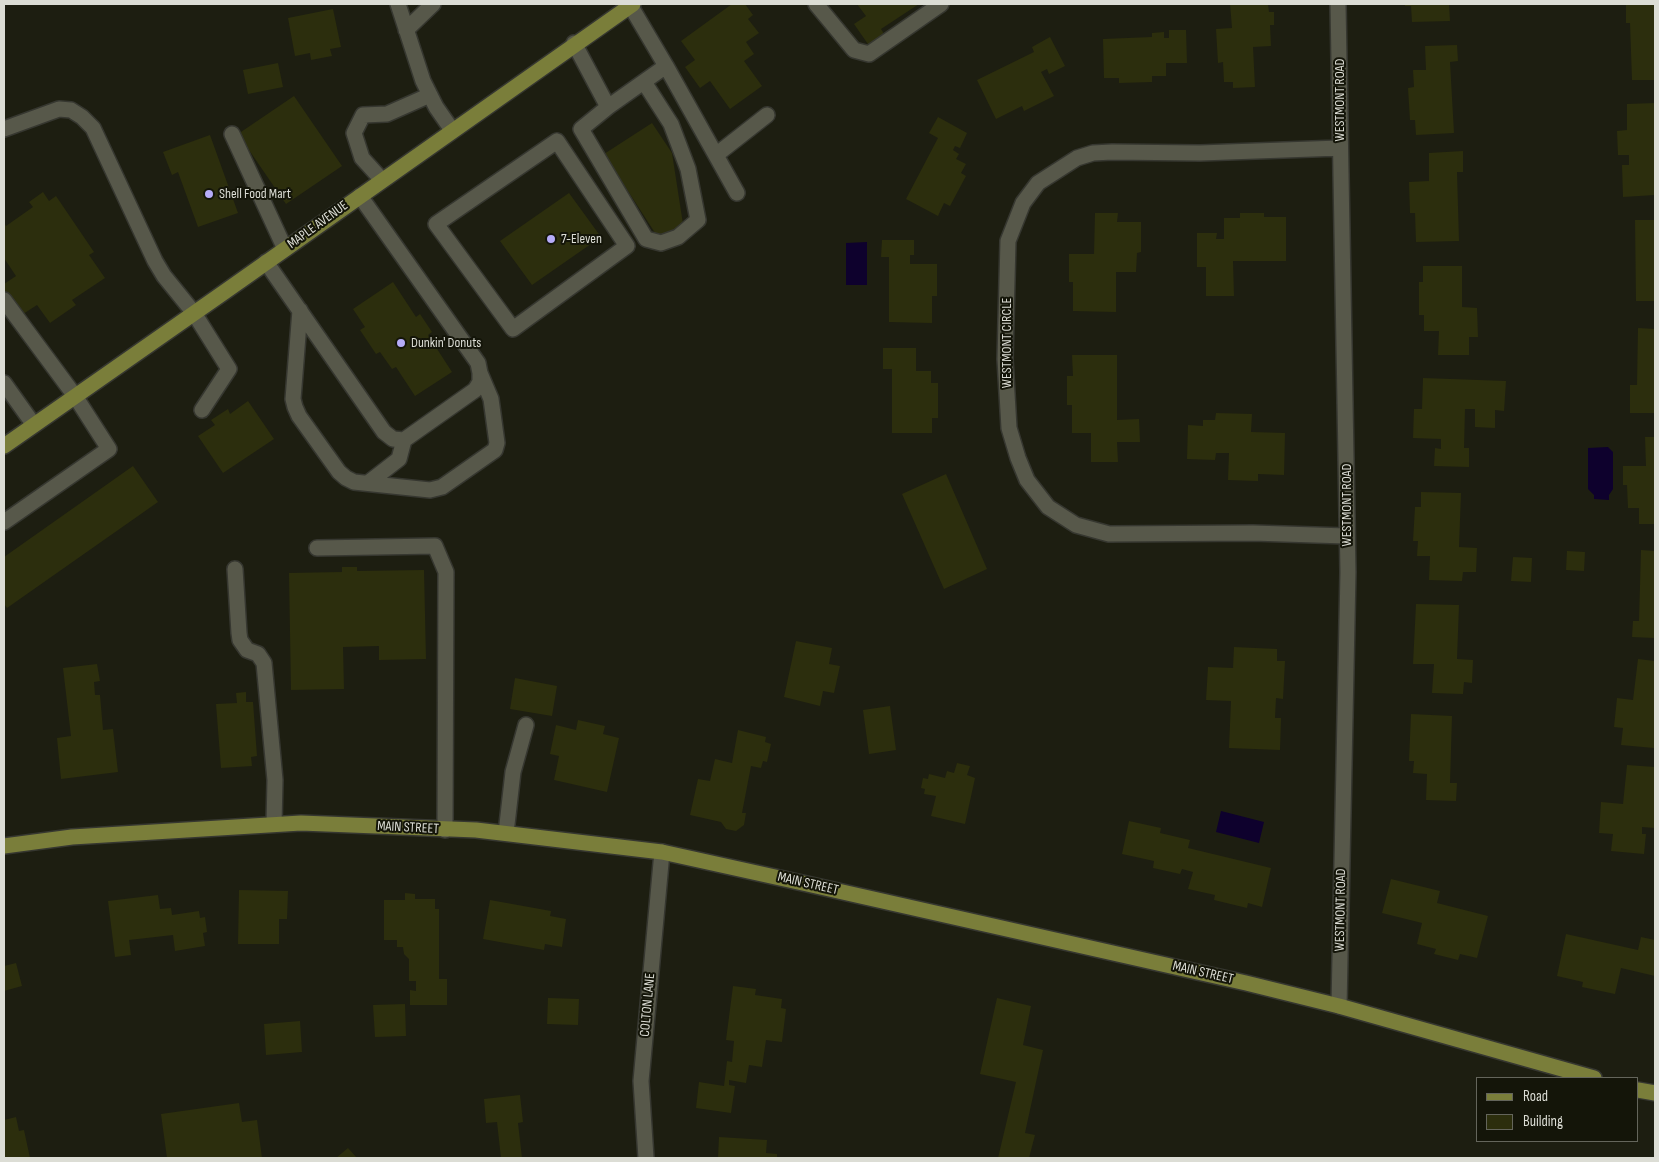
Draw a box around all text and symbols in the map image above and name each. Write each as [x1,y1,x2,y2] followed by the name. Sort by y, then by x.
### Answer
[1332,59,1348,141] street label: WESTMONT ROAD
[219,186,291,202] place label: Shell Food Mart
[203,188,215,200] marker: Shell Food Mart
[284,197,352,253] street label: MAPLE AVENUE
[561,231,602,247] place label: 7-Eleven
[545,233,557,245] marker: 7-Eleven
[999,298,1015,388] street label: WESTMONT CIRCLE
[411,335,481,351] place label: Dunkin' Donuts
[395,337,407,349] marker: Dunkin' Donuts
[1339,464,1355,546] street label: WESTMONT ROAD
[377,818,439,838] street label: MAIN STREET
[1332,868,1350,952] street label: WESTMONT ROAD
[776,869,840,899] street label: MAIN STREET
[1171,958,1235,988] street label: MAIN STREET
[637,972,659,1038] street label: COLTON LANE
[1476,1077,1639,1142] legend
[1523,1087,1548,1106] text: Road
[1523,1112,1563,1131] text: Building

